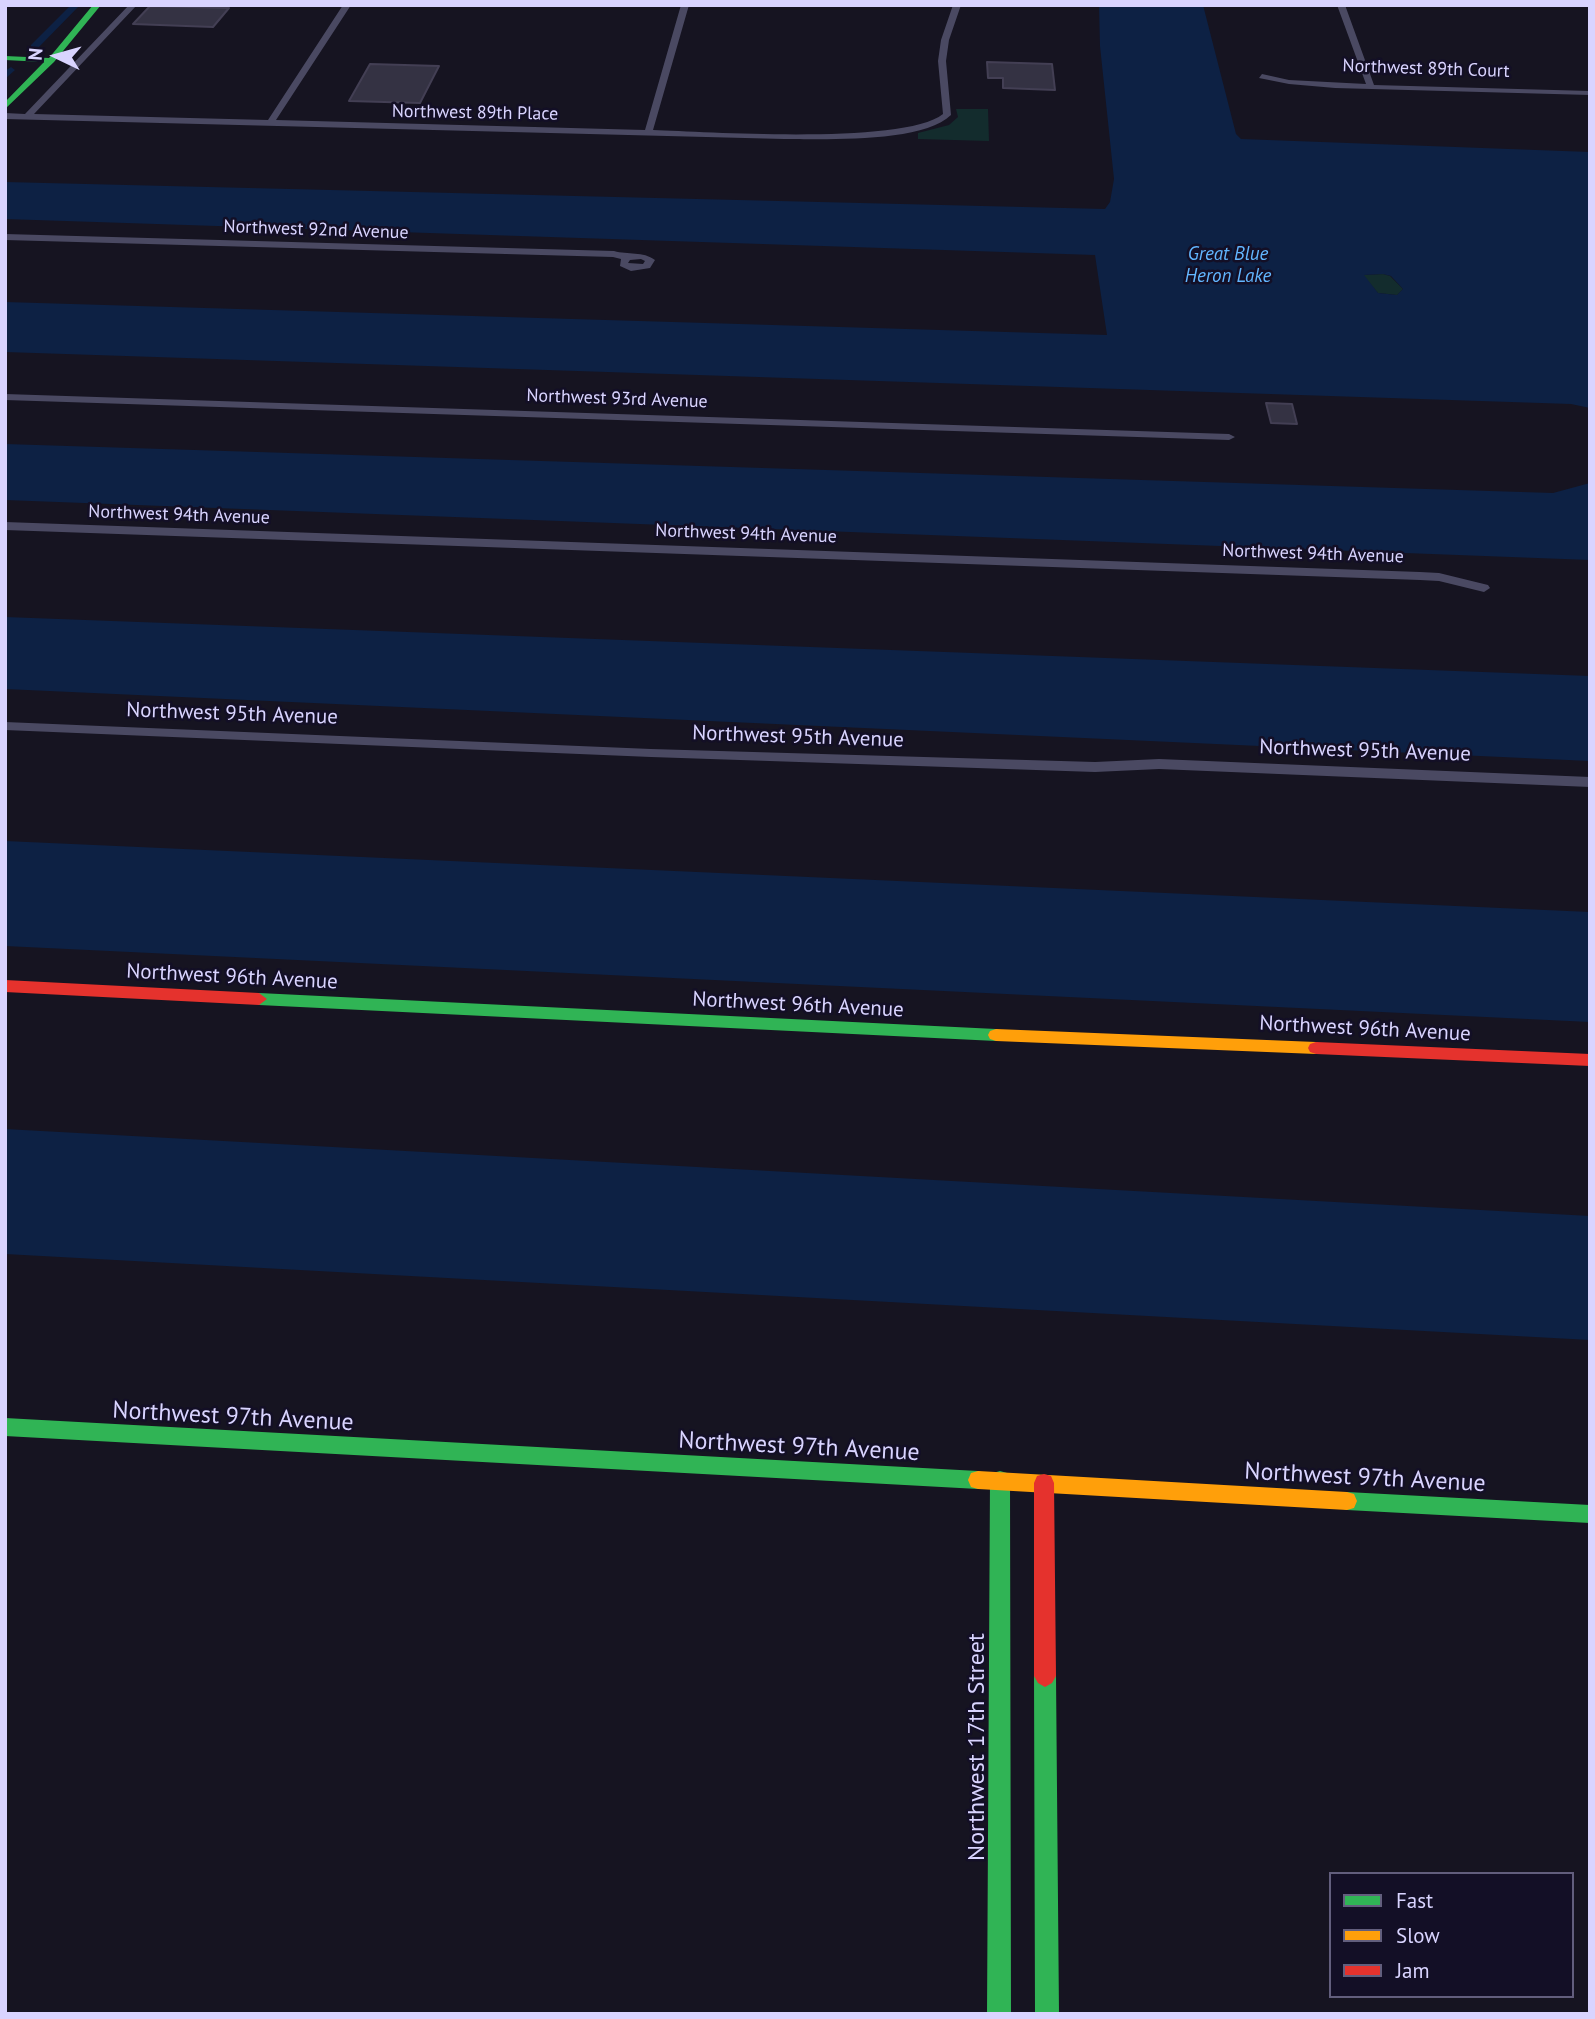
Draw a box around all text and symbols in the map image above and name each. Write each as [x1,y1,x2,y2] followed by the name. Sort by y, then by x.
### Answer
[21,21,91,91] north arrow
[23,47,48,61] text: N
[1342,55,1510,83] street label: Northwest 89th Court
[392,101,558,125] street label: Northwest 89th Place
[223,216,409,244] street label: Northwest 92nd Avenue
[1185,244,1271,288] water label: Great Blue Heron Lake
[526,385,708,413] street label: Northwest 93rd Avenue
[88,501,270,529] street label: Northwest 94th Avenue
[655,520,837,548] street label: Northwest 94th Avenue
[1222,540,1404,568] street label: Northwest 94th Avenue
[126,698,338,730] street label: Northwest 95th Avenue
[692,721,904,753] street label: Northwest 95th Avenue
[1259,735,1471,767] street label: Northwest 95th Avenue
[126,959,338,995] street label: Northwest 96th Avenue
[692,987,904,1023] street label: Northwest 96th Avenue
[1259,1011,1471,1047] street label: Northwest 96th Avenue
[112,1396,354,1438] street label: Northwest 97th Avenue
[678,1426,920,1468] street label: Northwest 97th Avenue
[1244,1457,1486,1499] street label: Northwest 97th Avenue
[963,1633,991,1861] street label: Northwest 17th Street
[1329,1872,1574,1998] legend
[1396,1887,1433,1914] text: Fast
[1396,1922,1440,1949] text: Slow
[1396,1957,1430,1984] text: Jam

